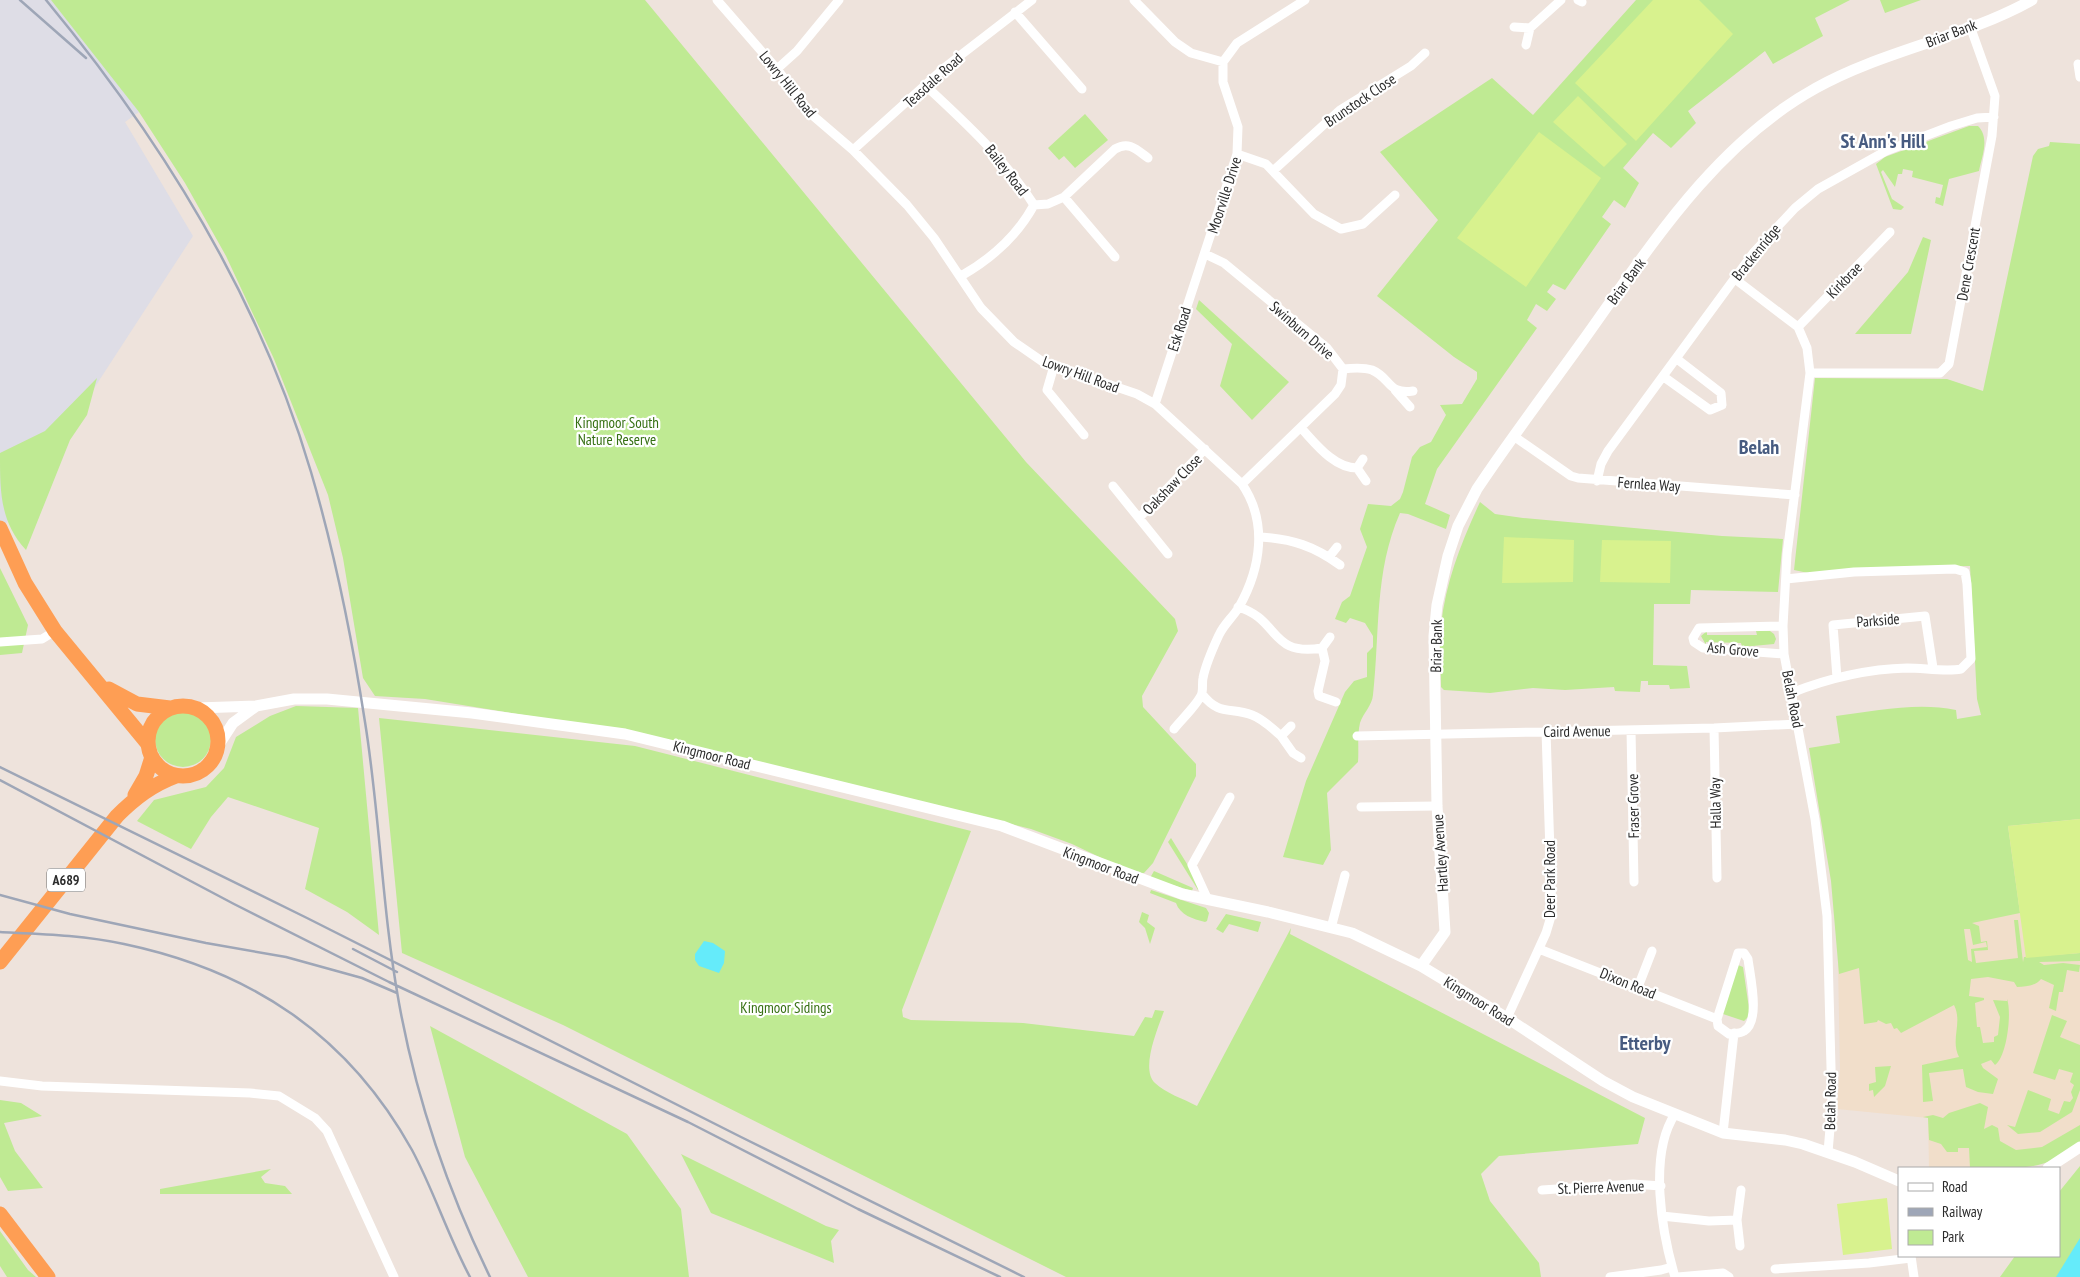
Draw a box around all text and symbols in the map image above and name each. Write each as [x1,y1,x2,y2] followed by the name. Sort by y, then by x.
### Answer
[1923,15,1979,51] street label: Briar Bank
[755,47,821,121] street label: Lowry Hill Road
[899,48,967,112] street label: Teasdale Road
[1321,69,1399,131] street label: Brunstock Close
[1840,128,1926,154] district label: St Ann's Hill
[981,141,1033,199] street label: Bailey Road
[1203,154,1245,236] street label: Moorville Drive
[1727,220,1785,284] street label: Brackenridge
[1952,226,1984,302] street label: Dene Crescent
[1603,254,1649,308] street label: Briar Bank
[1822,258,1866,302] street label: Kirkbrae
[1266,297,1338,363] street label: Swinburn Drive
[1163,304,1195,354] street label: Esk Road
[1040,351,1122,397] street label: Lowry Hill Road
[575,413,659,449] park label: Kingmoor South Nature Reserve
[1739,434,1779,460] district label: Belah
[1138,449,1206,519] street label: Oakshaw Close
[1617,472,1681,496] street label: Fernlea Way
[1856,609,1900,631] street label: Parkside
[1426,619,1446,673] street label: Briar Bank
[1706,637,1760,661] street label: Ash Grove
[1778,669,1808,729] street label: Belah Road
[1543,721,1611,741] street label: Caird Avenue
[671,736,753,774] street label: Kingmoor Road
[1623,773,1643,839] street label: Fraser Grove
[1705,777,1725,829] street label: Halla Way
[1428,813,1452,893] street label: Hartley Avenue
[1540,840,1559,918] street label: Deer Park Road
[1061,842,1141,888] street label: Kingmoor Road
[47,868,85,892] road number: A689
[1597,963,1659,1003] street label: Dixon Road
[1440,972,1518,1030] street label: Kingmoor Road
[740,998,832,1017] park label: Kingmoor Sidings
[1619,1030,1672,1056] district label: Etterby
[1820,1072,1840,1130] street label: Belah Road
[1898,1167,2060,1257] legend
[1557,1176,1645,1198] street label: St. Pierre Avenue
[1942,1177,1968,1196] text: Road
[1942,1202,1983,1221] text: Railway
[1942,1227,1964,1246] text: Park

